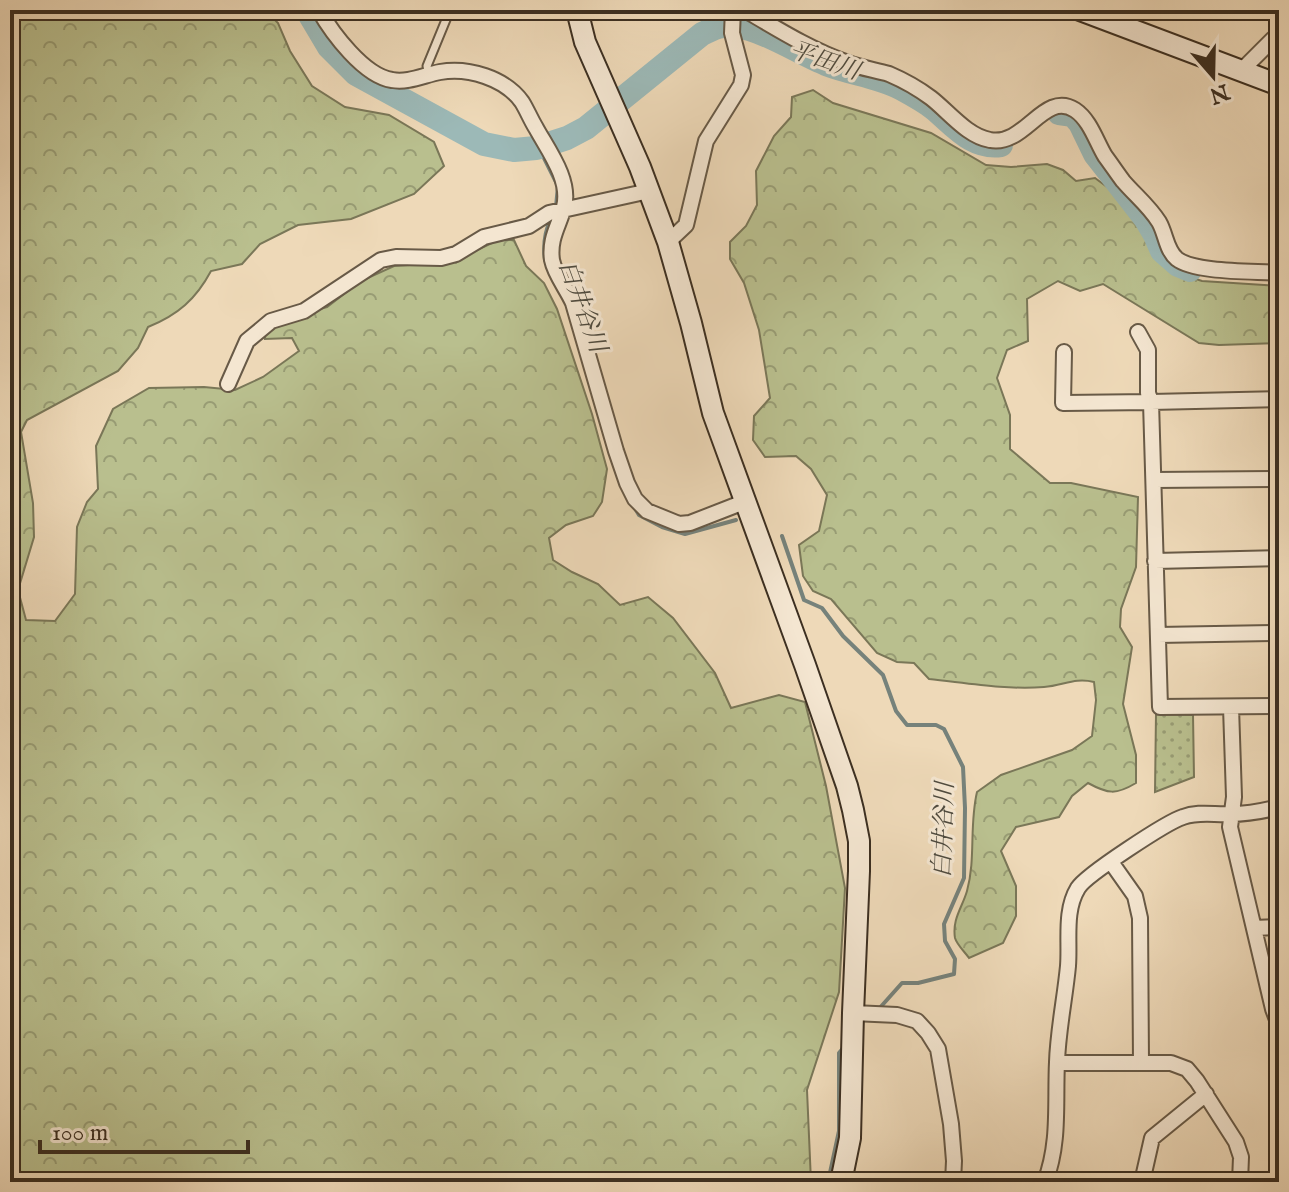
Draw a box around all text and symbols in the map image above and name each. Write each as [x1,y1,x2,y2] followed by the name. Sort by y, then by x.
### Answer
[785,35,866,89] water label: 平田川
[1173,36,1253,116] north arrow
[1205,76,1234,109] text: N
[551,256,614,360] water label: 白井谷川
[927,779,962,879] water label: 白井谷川
[40,1104,248,1154] scale bar
[52,1118,108,1149] text: 100 m

